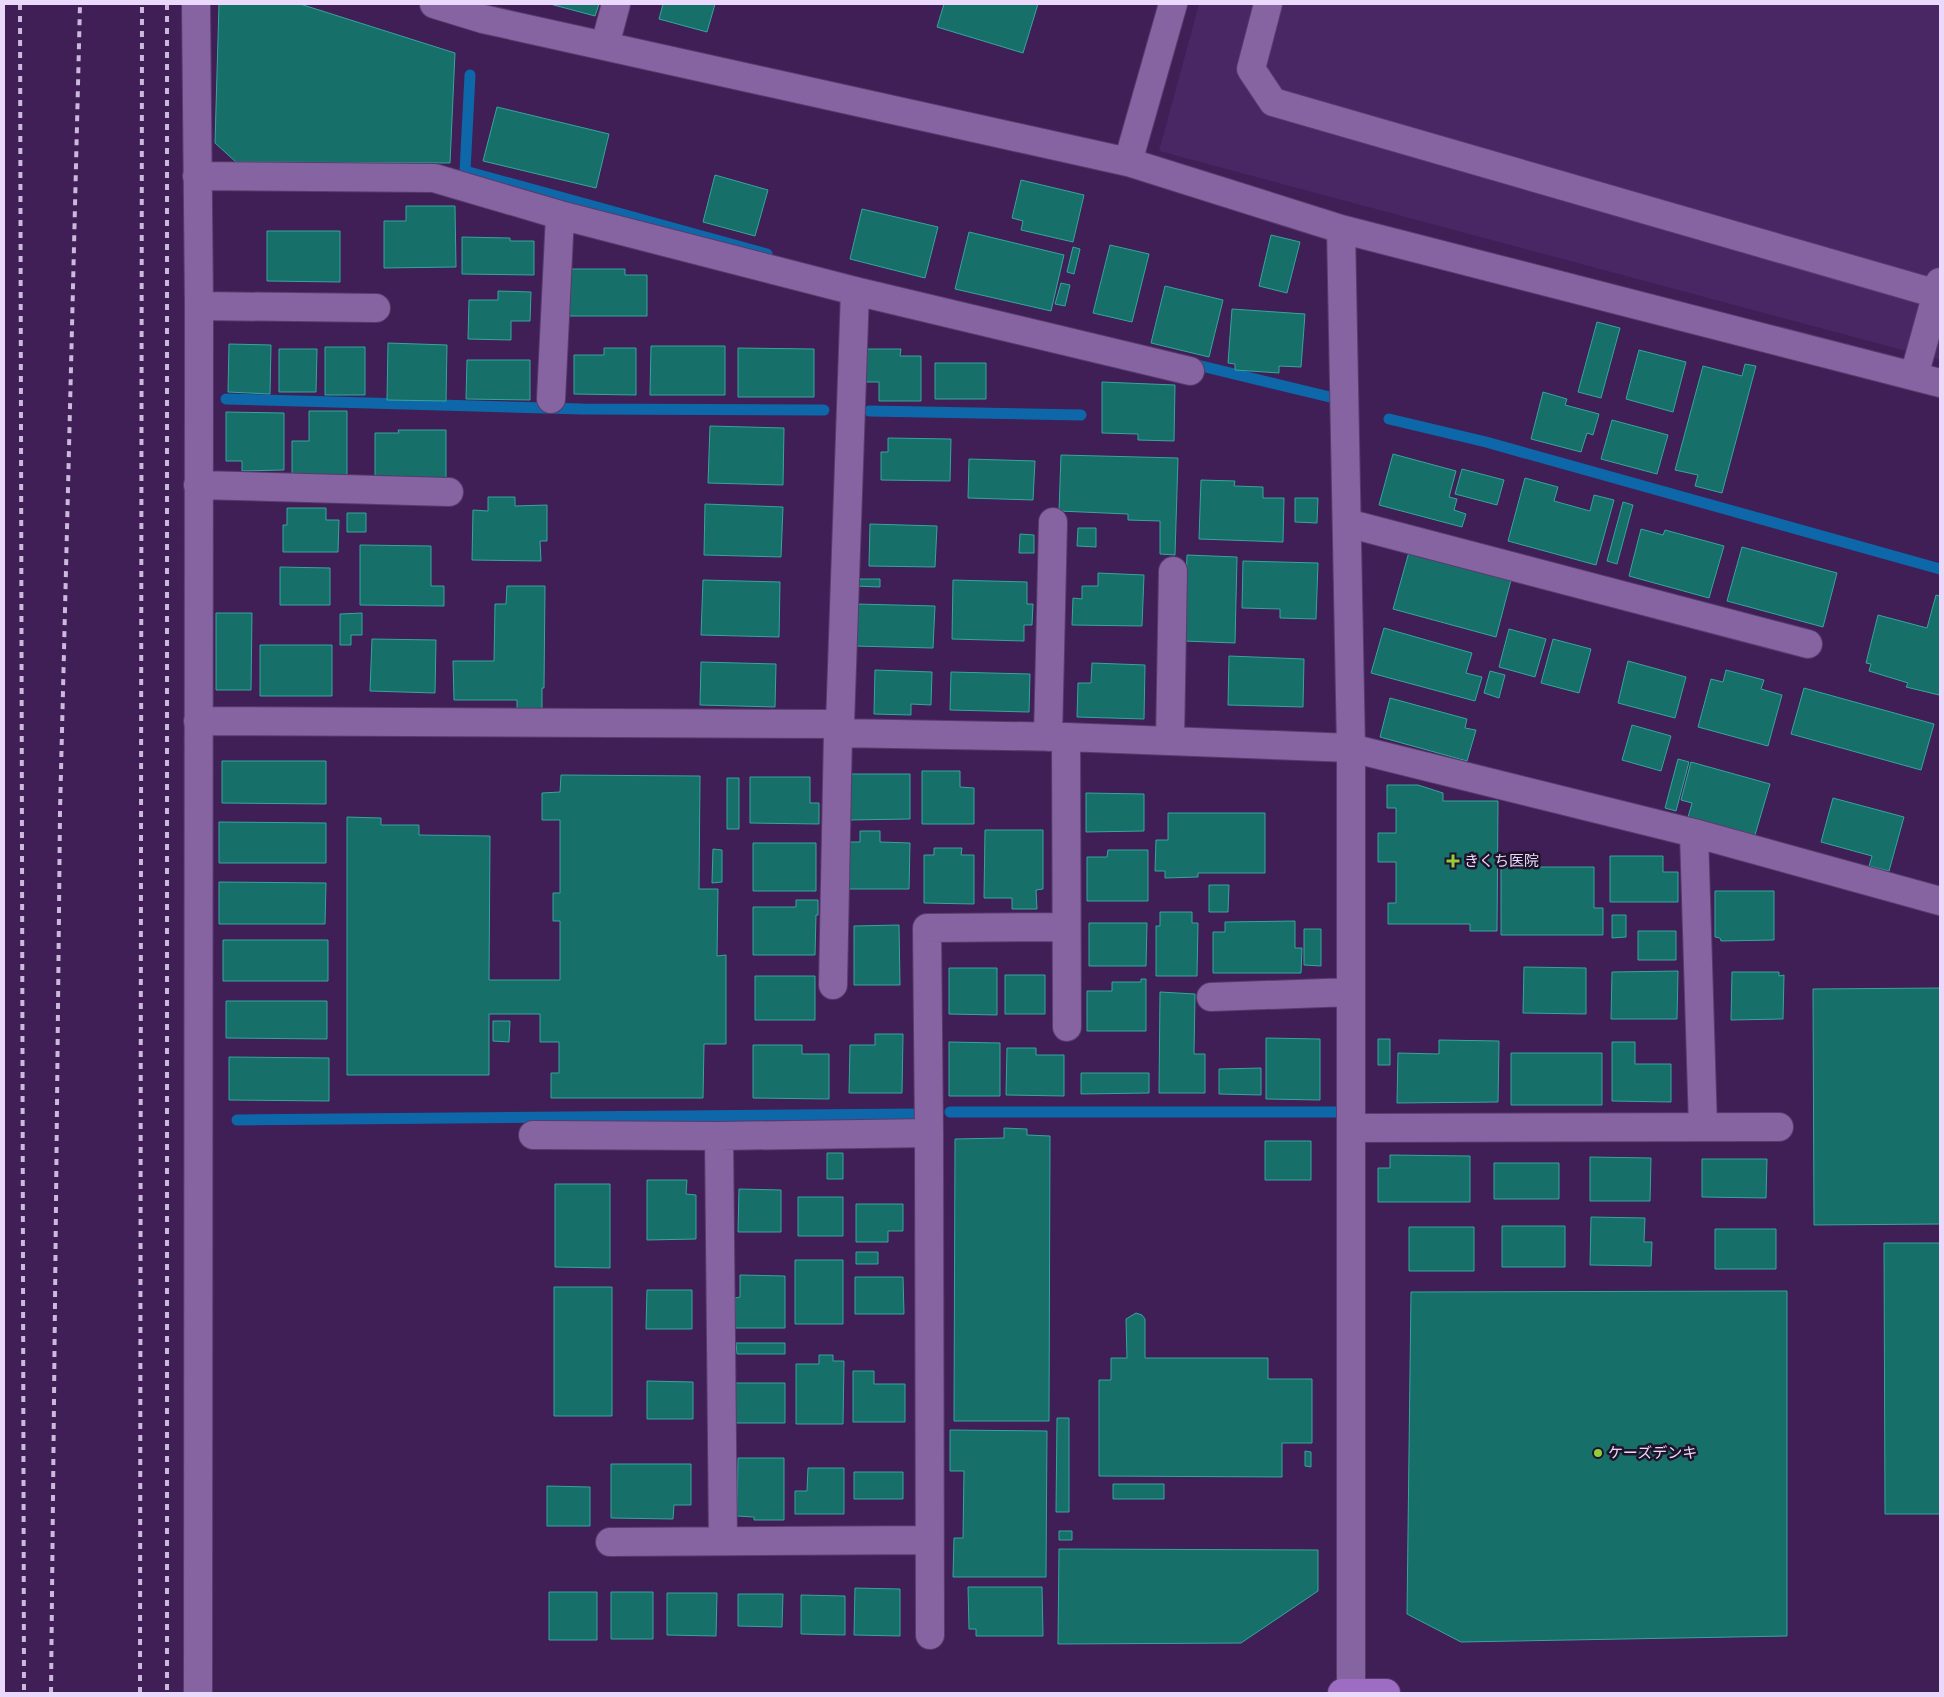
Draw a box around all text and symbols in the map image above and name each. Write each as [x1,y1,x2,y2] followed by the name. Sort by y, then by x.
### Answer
[1464,853,1539,869] place label: きくち医院
[1446,854,1460,868] marker: きくち医院
[1608,1445,1697,1461] place label: ケーズデンキ
[1592,1447,1604,1459] marker: ケーズデンキ

